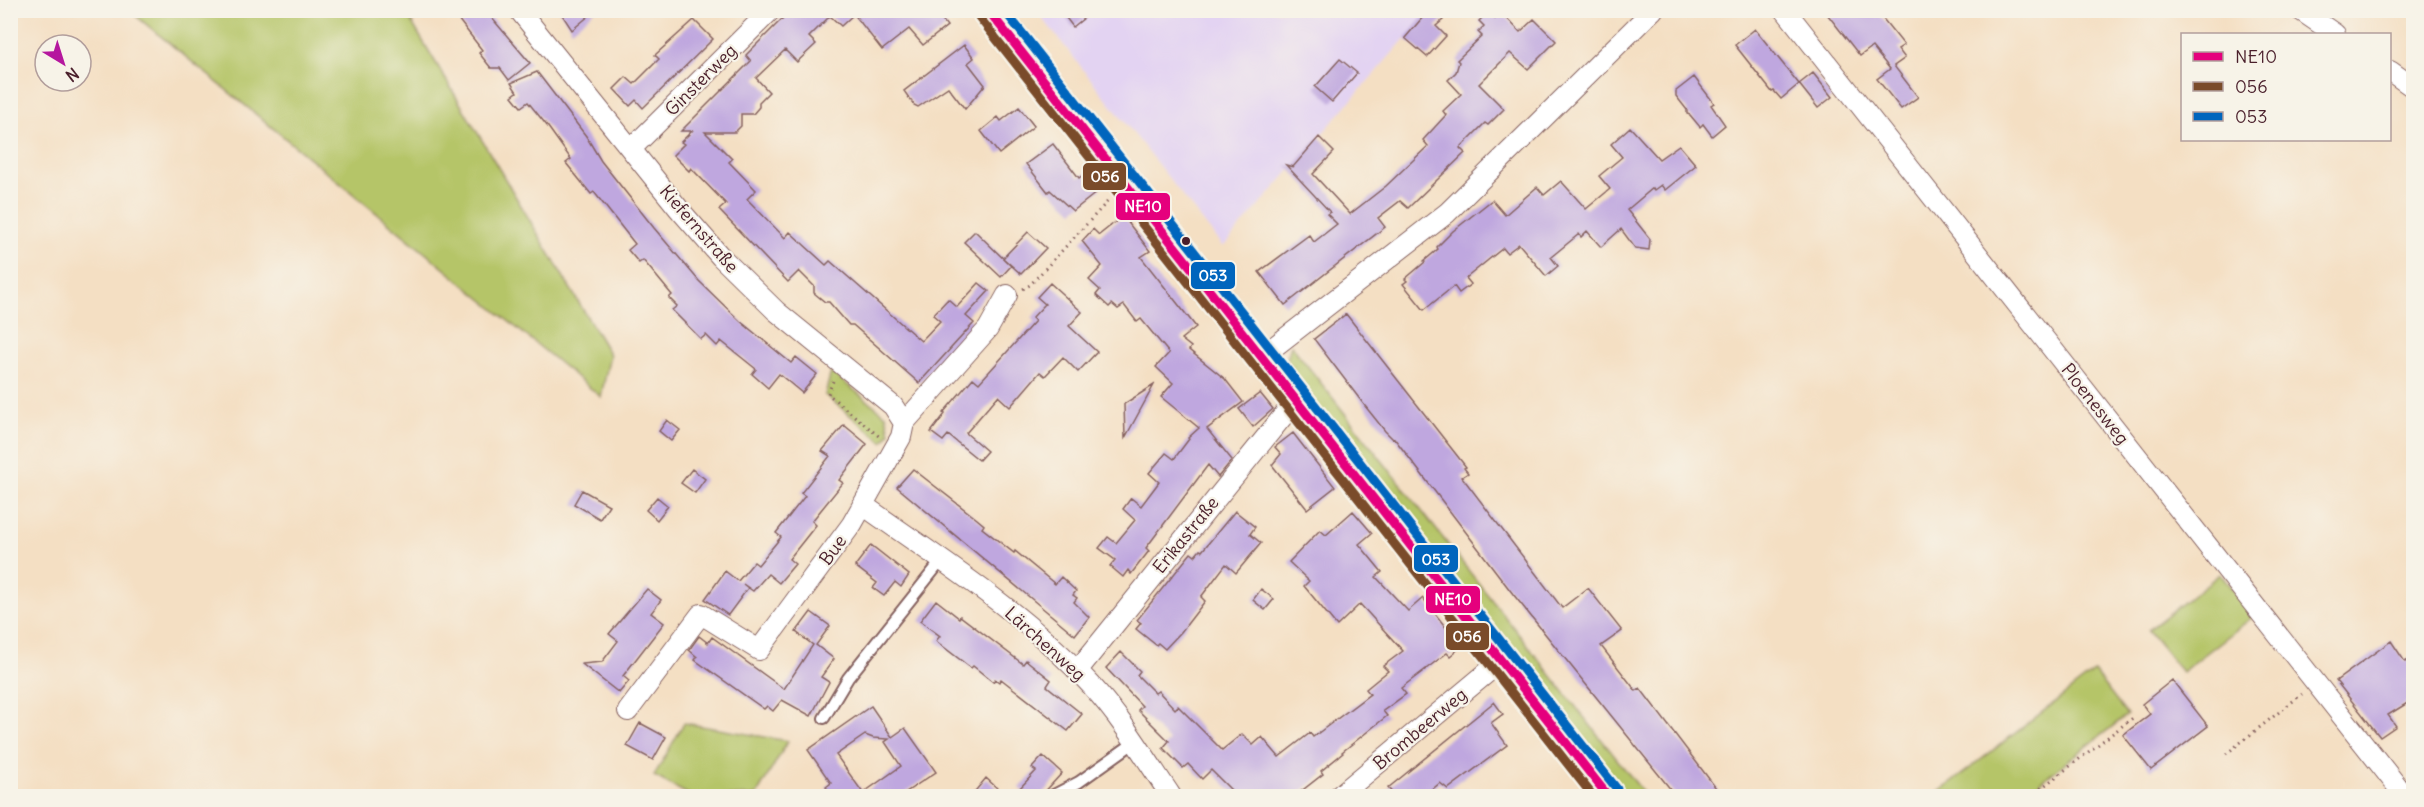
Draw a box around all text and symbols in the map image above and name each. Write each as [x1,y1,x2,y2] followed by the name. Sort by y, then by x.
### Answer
[33,33,93,93] north arrow
[2181,33,2391,141] legend
[660,39,741,120] street label: Ginsterweg
[2235,45,2277,68] text: NE10
[62,64,83,86] text: N
[2235,75,2268,98] text: 056
[2235,105,2267,128] text: 053
[1082,162,1127,191] line badge: 056
[1091,166,1119,186] text: 056
[655,180,744,277] street label: Kiefernstraße
[1115,192,1171,221] line badge: NE10
[1124,196,1162,216] text: NE10
[1180,235,1192,247] unlabelled marker
[1190,261,1236,290] line badge: 053
[1199,265,1227,285] text: 053
[2057,358,2134,449] street label: Ploenesweg
[1148,492,1224,578] street label: Erikastraße
[814,530,851,569] street label: Bue
[1413,544,1459,573] line badge: 053
[1422,549,1450,569] text: 053
[1425,585,1481,614] line badge: NE10
[1434,589,1472,609] text: NE10
[1000,601,1090,686] street label: Lärchenweg
[1445,622,1490,651] line badge: 056
[1453,626,1481,646] text: 056
[1368,683,1471,775] street label: Brombeerweg

